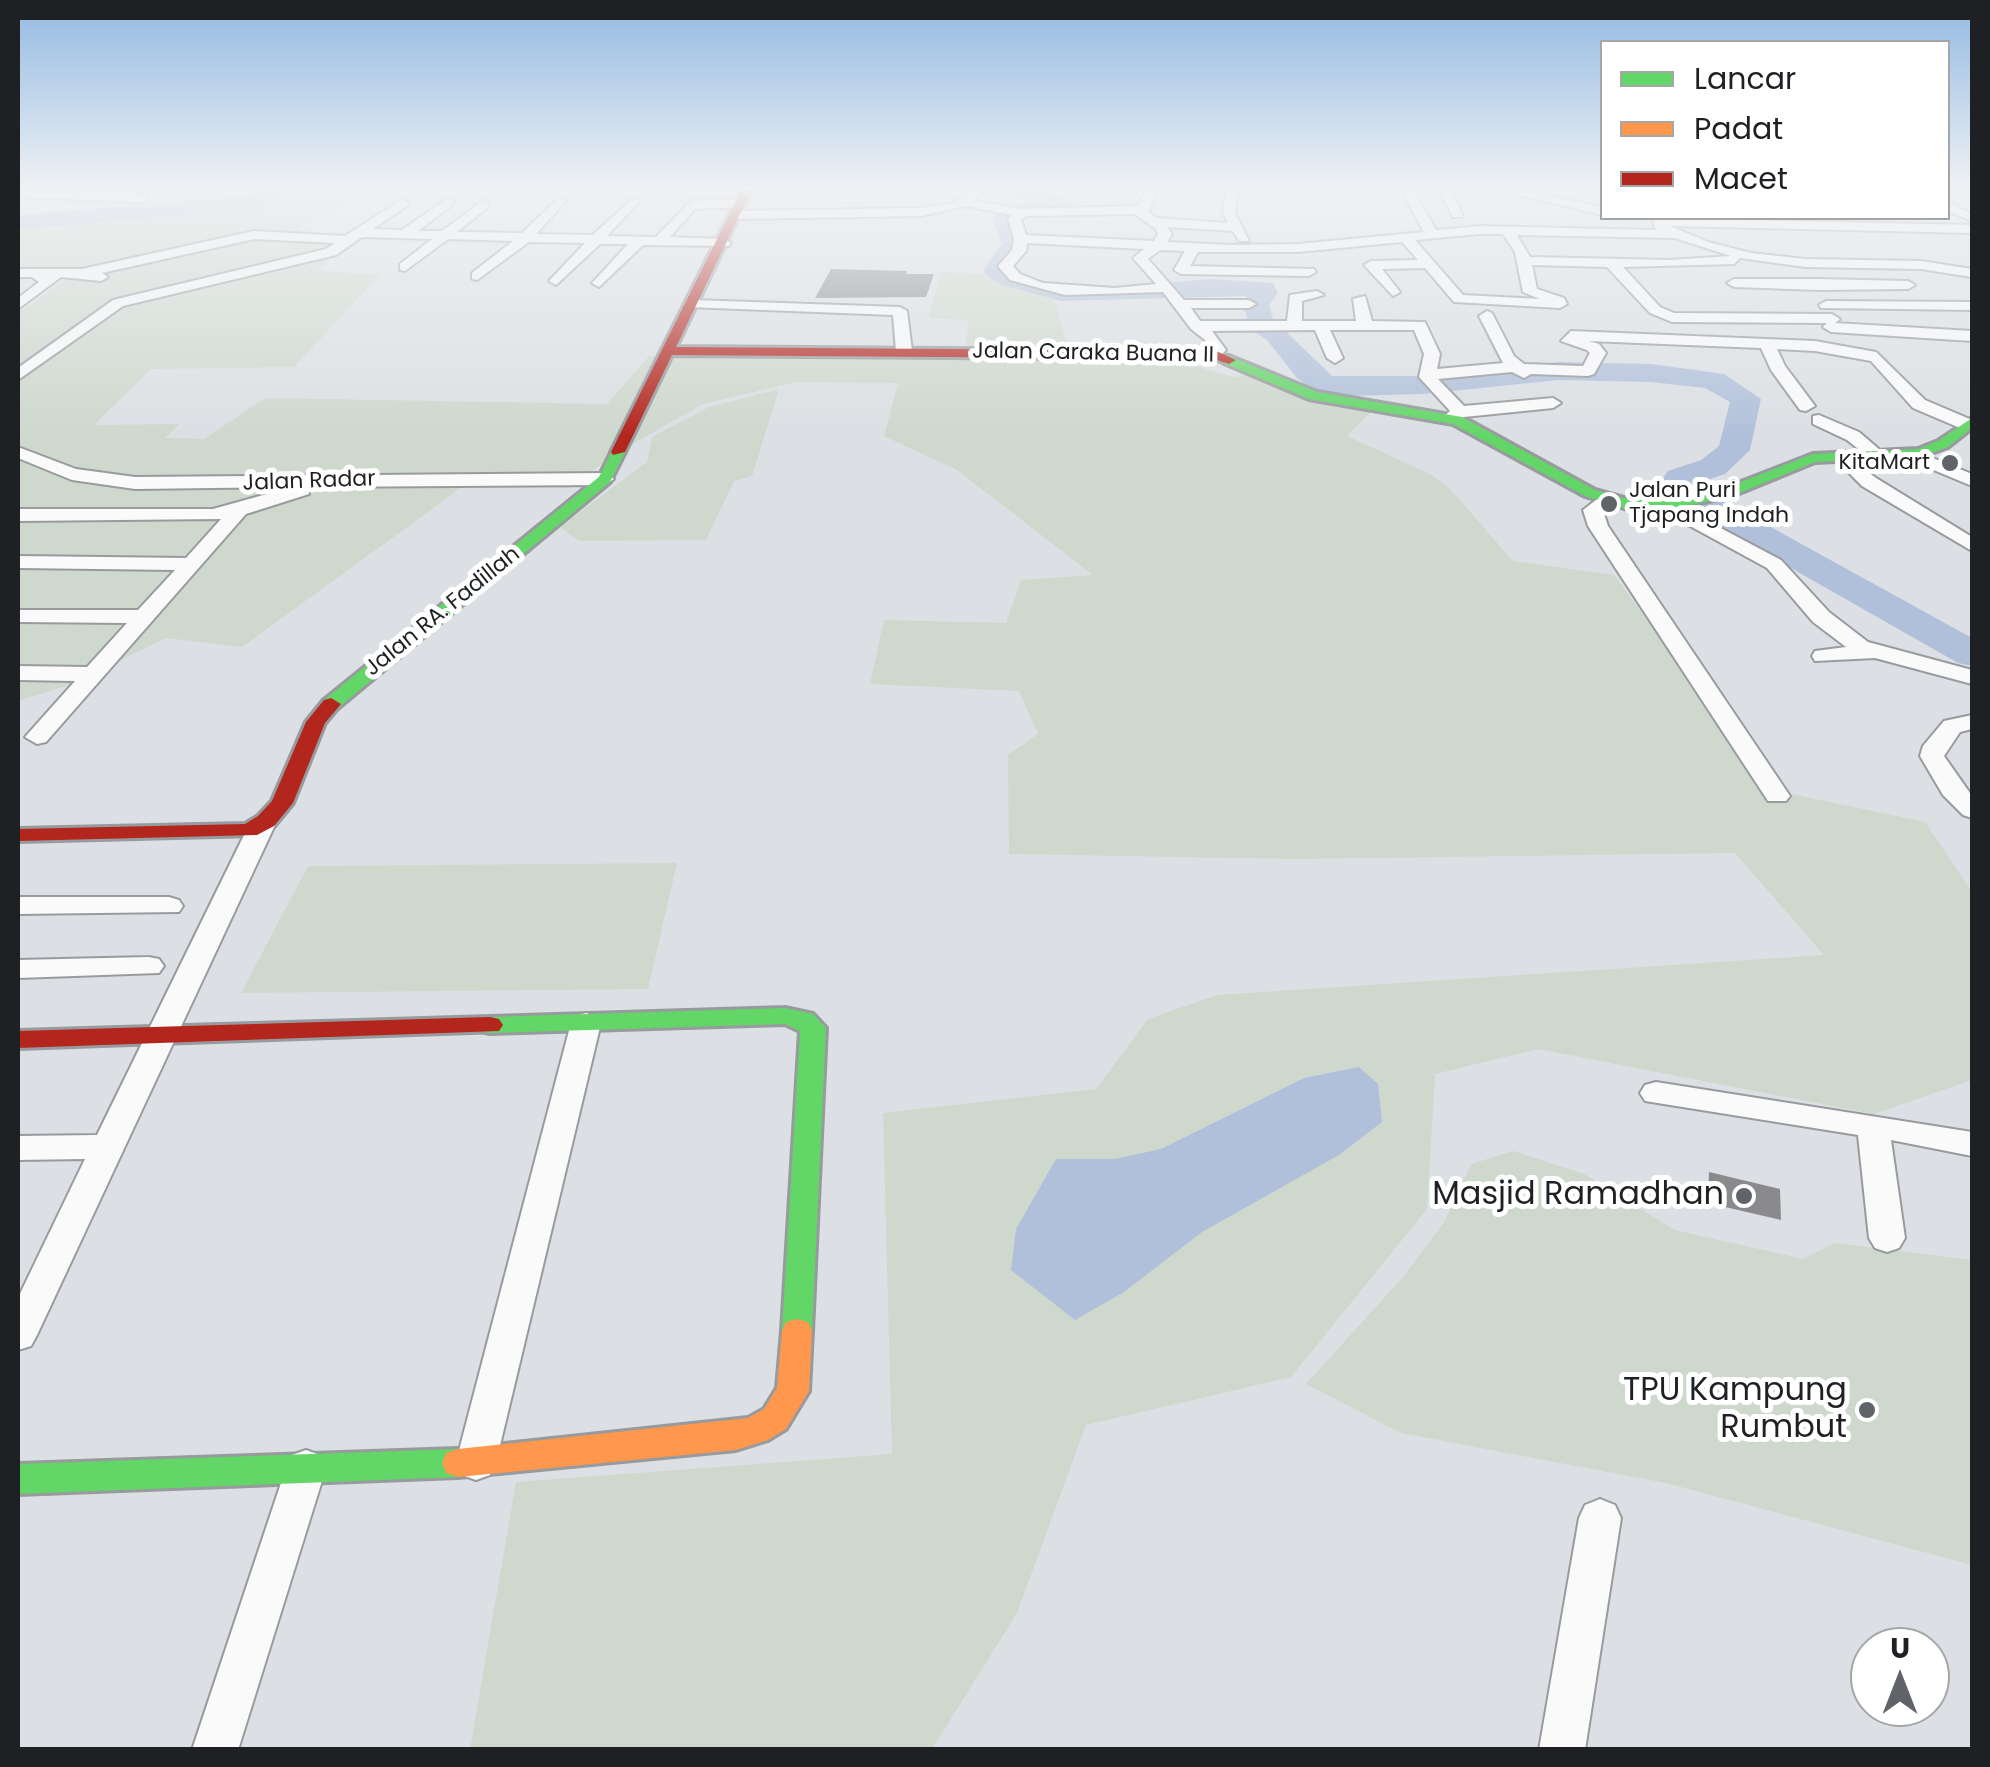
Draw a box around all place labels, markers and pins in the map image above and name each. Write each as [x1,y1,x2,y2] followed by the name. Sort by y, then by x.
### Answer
[1839,450,1930,476] place label: KitaMart
[1939,452,1961,474] marker: KitaMart
[1629,478,1789,530] place label: Jalan Puri Tjapang Indah
[1598,493,1620,515] marker: Jalan Puri Tjapang Indah
[1432,1177,1724,1215] place label: Masjid Ramadhan
[1733,1185,1755,1207] marker: Masjid Ramadhan
[1623,1373,1847,1448] place label: TPU Kampung Rumbut
[1856,1399,1878,1421] marker: TPU Kampung Rumbut

